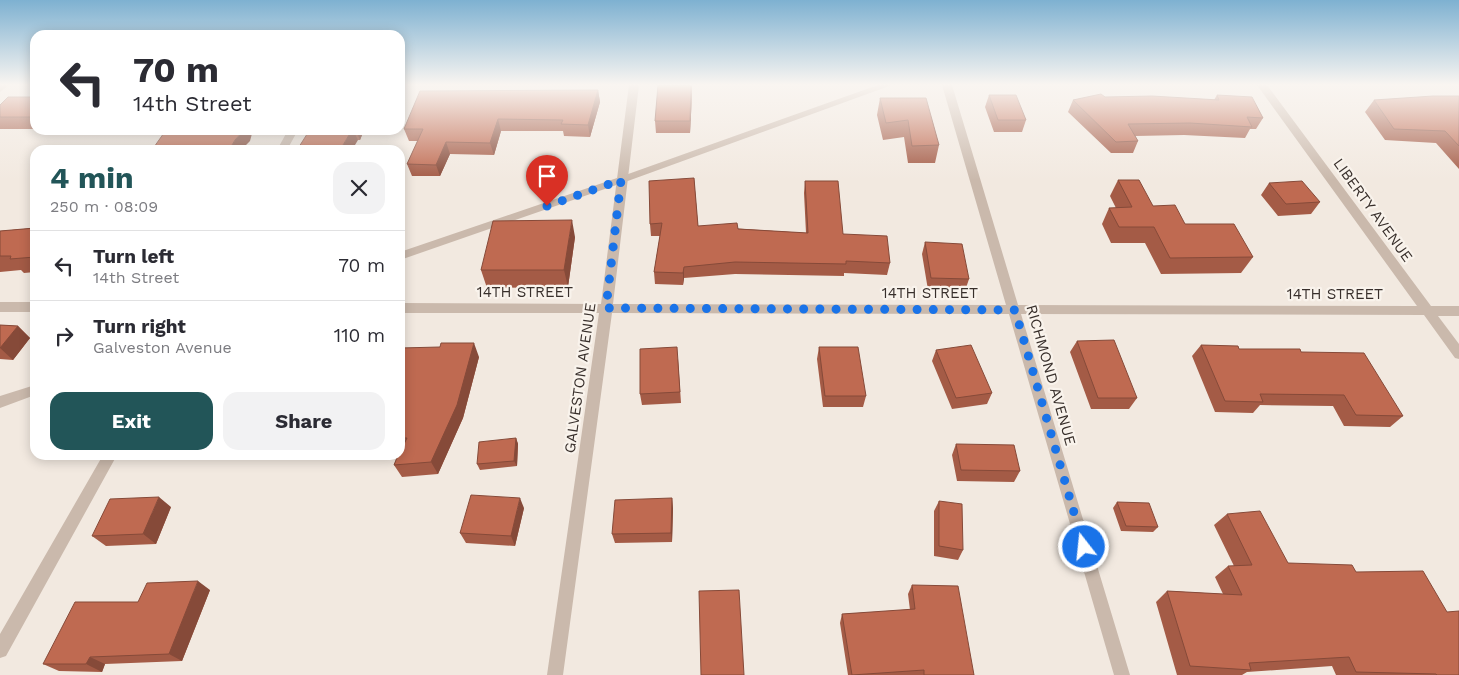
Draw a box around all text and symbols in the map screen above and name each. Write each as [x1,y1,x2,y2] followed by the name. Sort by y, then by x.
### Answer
[133,49,219,91] text: 70 m
[50,50,115,115] icon: left
[133,91,252,116] text: 14th Street
[526,155,568,206] pin
[1329,155,1417,265] street label: LIBERTY AVENUE
[50,160,134,195] text: 4 min
[333,162,385,214] button: close
[533,162,561,190] icon: arrive
[50,197,158,216] text: 250 m · 08:09
[93,245,174,268] text: Turn left
[50,252,78,280] icon: left
[338,254,385,277] text: 70 m
[93,268,179,287] text: 14th Street
[477,283,573,301] street label: 14TH STREET
[882,284,978,302] street label: 14TH STREET
[1287,285,1383,303] street label: 14TH STREET
[561,302,599,454] street label: GALVESTON AVENUE
[1022,303,1080,447] street label: RICHMOND AVENUE
[93,315,186,338] text: Turn right
[50,322,78,350] icon: right
[334,324,385,347] text: 110 m
[93,338,232,357] text: Galveston Avenue
[50,392,213,450] button: Exit
[223,392,385,450] button: Share
[1057,520,1109,572] position arrow

